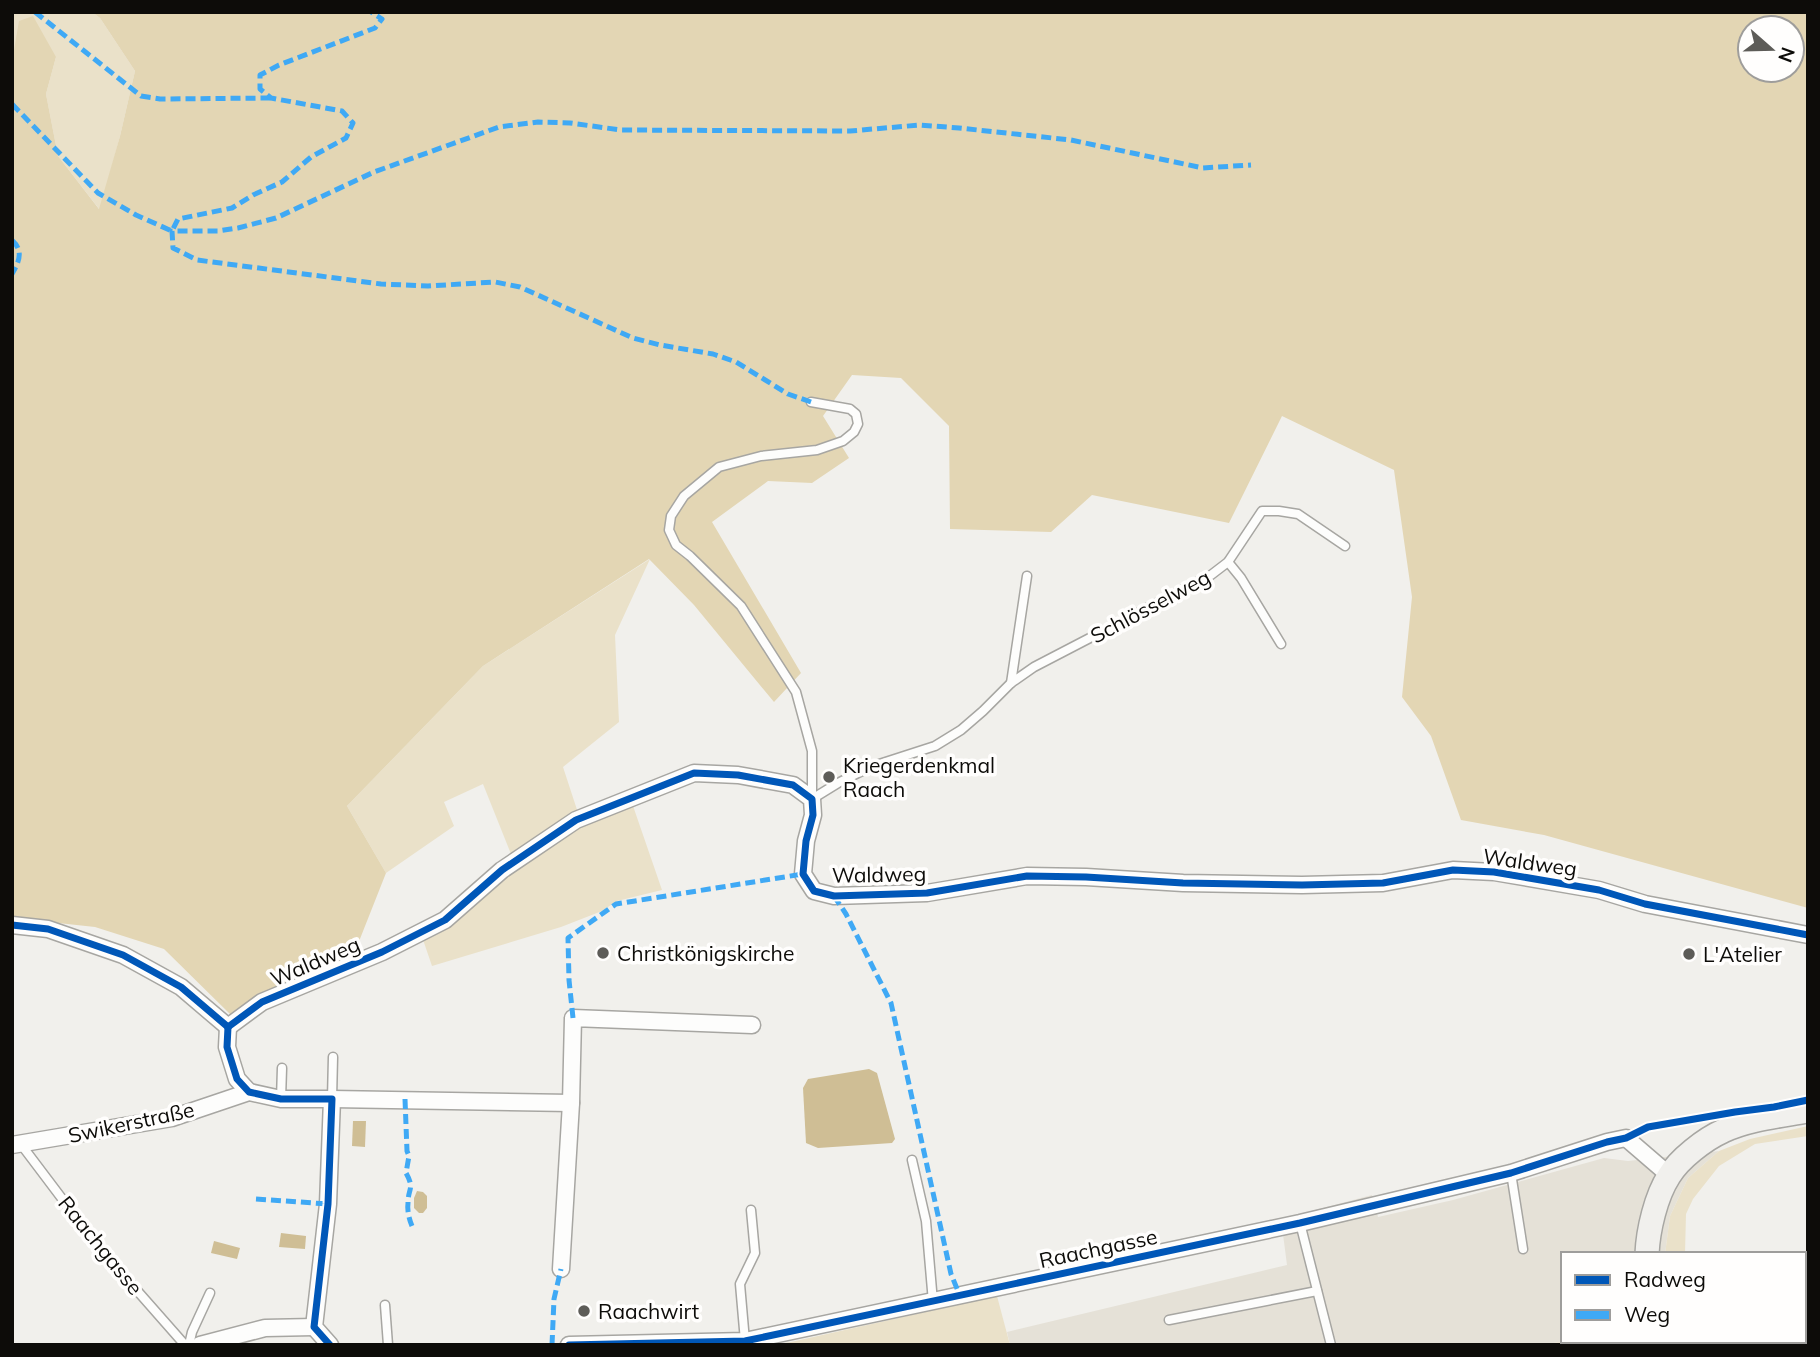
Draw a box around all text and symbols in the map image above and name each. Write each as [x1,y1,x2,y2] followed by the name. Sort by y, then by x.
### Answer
[1736,14,1806,84] north arrow
[1773,44,1801,66] text: N
[1086,563,1214,649] street label: Schlösselweg
[843,752,995,802] place label: Kriegerdenkmal Raach
[821,769,837,785] marker: Kriegerdenkmal Raach
[1481,843,1579,881] street label: Waldweg
[832,860,926,888] street label: Waldweg
[266,931,364,991] street label: Waldweg
[617,940,794,966] place label: Christkönigskirche
[1703,941,1782,967] place label: L'Atelier
[595,945,611,961] marker: Christkönigskirche
[1681,946,1697,962] marker: L'Atelier
[66,1096,196,1148] street label: Swikerstraße
[53,1190,149,1300] street label: Raachgasse
[1037,1223,1159,1273] street label: Raachgasse
[1561,1252,1806,1343] legend
[1624,1266,1706,1292] text: Radweg
[598,1298,699,1324] place label: Raachwirt
[1624,1301,1670,1327] text: Weg
[576,1303,592,1319] marker: Raachwirt

